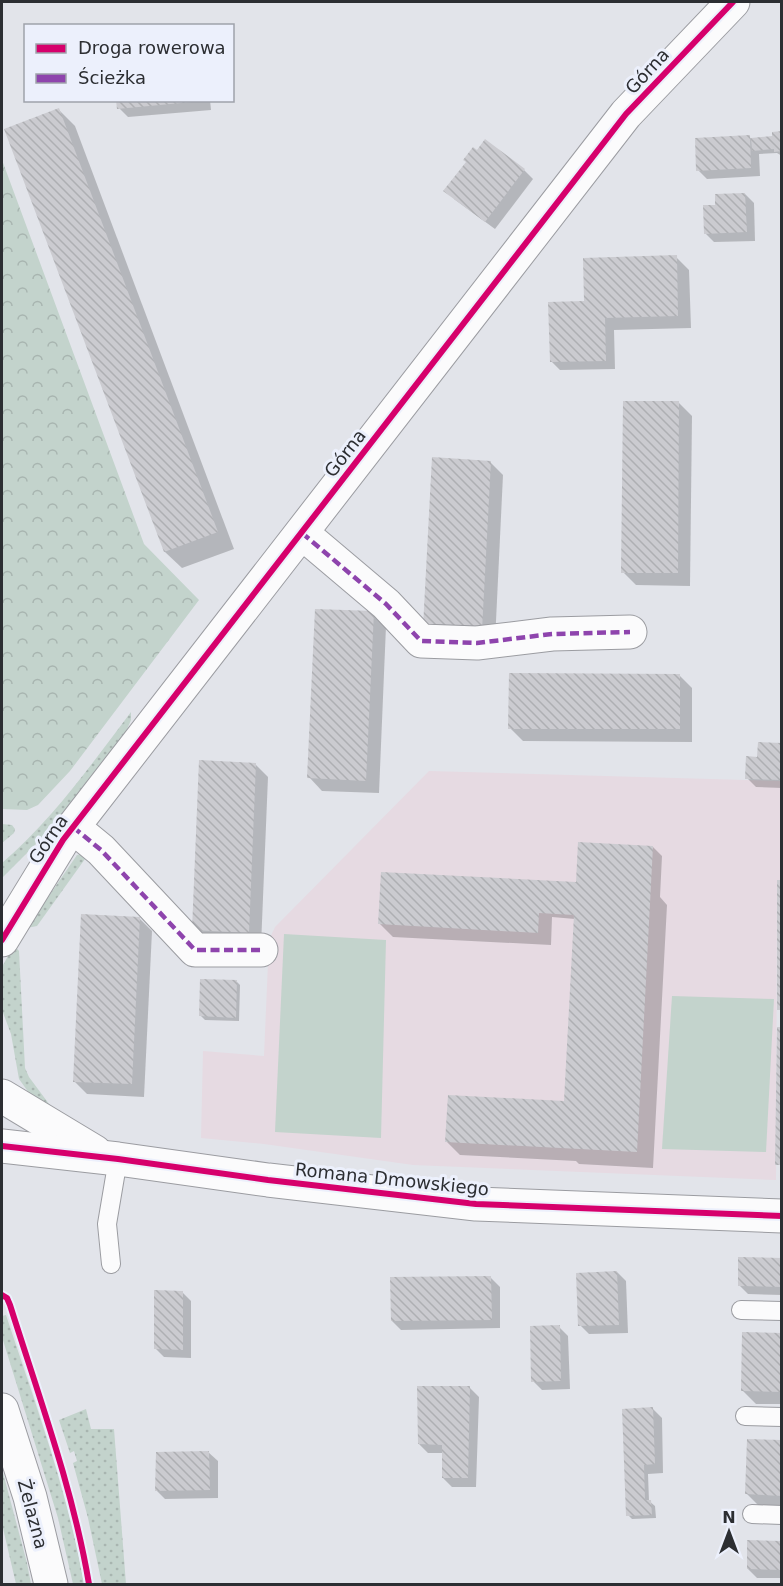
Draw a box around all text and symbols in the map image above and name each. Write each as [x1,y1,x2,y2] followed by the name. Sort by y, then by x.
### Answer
[24,24,234,102] legend
[78,37,226,58] text: Droga rowerowa
[621,44,673,98] street label: Górna
[78,67,146,88] text: Ścieżka
[320,425,370,481] street label: Górna
[24,811,72,867] street label: Górna
[294,1158,490,1200] street label: Romana Dmowskiego
[14,1477,52,1551] street label: Żelazna
[699,1502,759,1562] north arrow
[722,1508,736,1527] text: N

